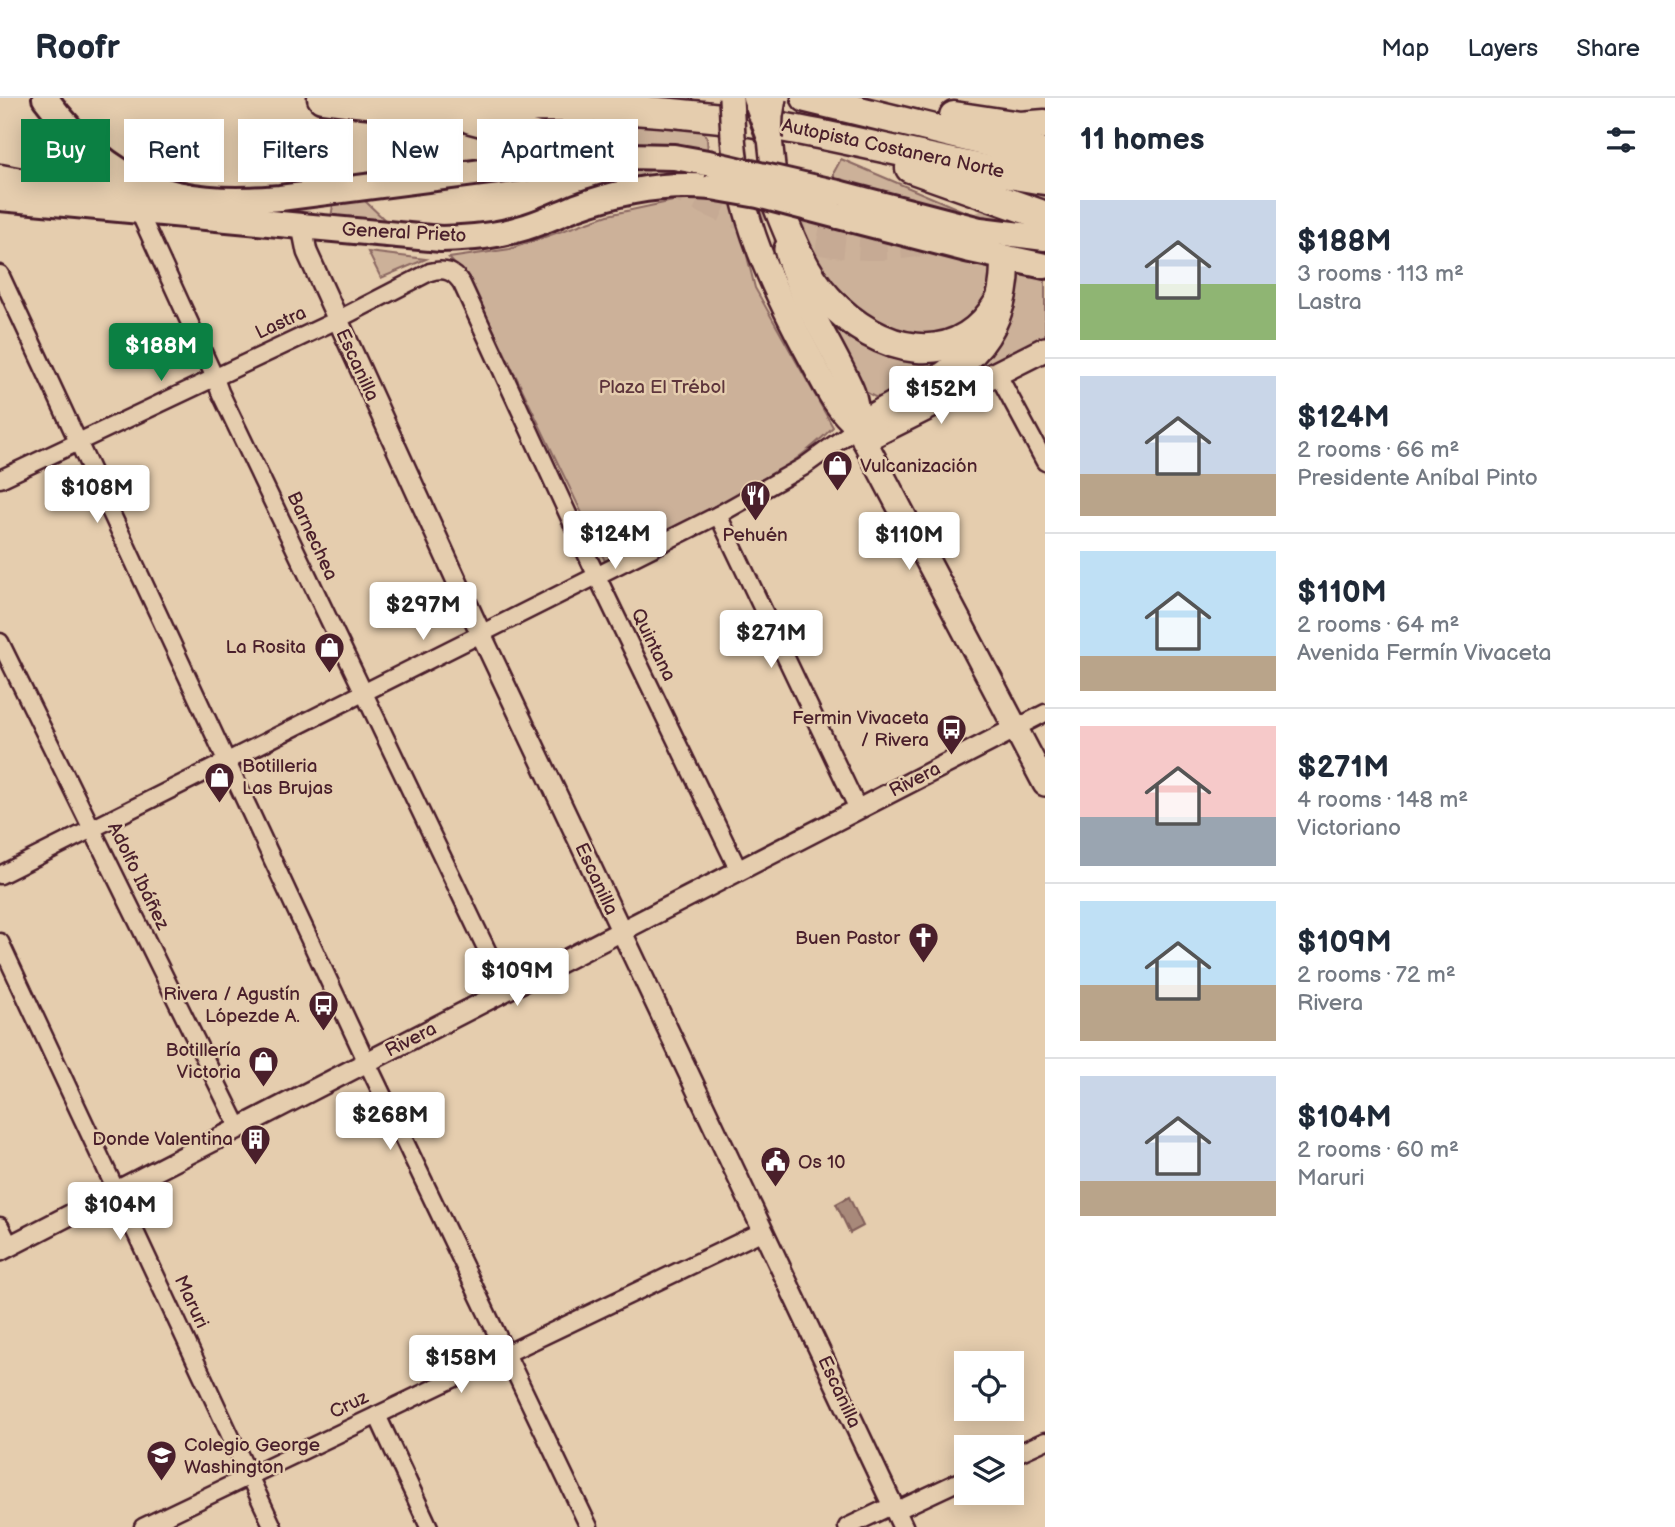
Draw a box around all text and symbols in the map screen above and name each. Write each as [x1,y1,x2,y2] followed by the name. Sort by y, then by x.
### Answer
[35,28,120,68] text: Roofr
[1381,34,1429,63] text: Map
[1467,34,1538,63] text: Layers
[1576,34,1640,63] text: Share
[780,114,1006,184] street label: Autopista Costanera Norte
[21,119,110,182] chip: Buy
[124,119,224,182] chip: Rent
[238,119,353,182] chip: Filters
[367,119,463,182] chip: New
[477,119,638,182] chip: Apartment
[1602,121,1640,159] icon: filters
[1080,122,1204,158] text: 11 homes
[341,218,467,248] street label: General Prieto
[1297,224,1391,260] text: $188M
[1136,228,1220,312] icon: home
[1297,260,1464,288] text: 3 rooms · 113 m²
[1297,288,1362,316] text: Lastra
[252,301,310,345] street label: Lastra
[112,324,210,383] pin: $188M
[330,325,384,405] street label: Escanilla
[125,332,197,360] text: $188M
[892,366,990,426] pin: $152M
[905,375,977,403] text: $152M
[599,376,725,399] park label: Plaza El Trébol
[1297,400,1390,436] text: $124M
[1136,404,1220,488] icon: home
[1297,436,1459,464] text: 2 rooms · 66 m²
[820,449,854,493] shop icon: Vulcanización
[860,455,977,478] place label: Vulcanización
[1297,464,1538,492] text: Presidente Aníbal Pinto
[48,466,146,525] pin: $108M
[61,474,133,502] text: $108M
[738,479,772,523] restaurant icon: Pehuén
[281,488,343,584] street label: Barnechea
[566,512,664,571] pin: $124M
[860,512,958,572] pin: $110M
[579,520,651,548] text: $124M
[875,521,943,549] text: $110M
[722,524,788,547] place label: Pehuén
[1297,575,1387,611] text: $110M
[1136,579,1220,663] icon: home
[374,582,472,642] pin: $297M
[386,591,460,619] text: $297M
[626,605,680,685] street label: Quintana
[722,610,820,670] pin: $271M
[1297,611,1459,639] text: 2 rooms · 64 m²
[736,619,806,647] text: $271M
[312,630,346,674] shop icon: La Rosita
[226,636,306,659] place label: La Rosita
[1297,639,1551,667] text: Avenida Fermín Vivaceta
[792,707,929,752] place label: Fermin Vivaceta / Rivera
[935,712,969,756] bus stop icon: Fermin Vivaceta / Rivera
[1297,750,1389,786] text: $271M
[1136,754,1220,838] icon: home
[242,755,333,800] place label: Botilleria Las Brujas
[885,757,945,803] street label: Rivera
[202,760,236,804] shop icon: Botilleria Las Brujas
[1297,786,1468,814] text: 4 rooms · 148 m²
[1297,814,1401,842] text: Victoriano
[102,819,174,934] street label: Adolfo Ibáñez
[569,839,623,919] street label: Escanilla
[906,921,940,965] church icon: Buen Pastor
[1297,925,1392,961] text: $109M
[795,927,901,950] place label: Buen Pastor
[1136,929,1220,1013] icon: home
[468,948,566,1008] pin: $109M
[481,957,553,985] text: $109M
[1297,961,1456,989] text: 2 rooms · 72 m²
[163,983,300,1028] place label: Rivera / Agustín Lópezde A.
[306,988,340,1032] bus stop icon: Rivera / Agustín Lópezde A.
[1297,989,1363,1017] text: Rivera
[381,1017,441,1063] street label: Rivera
[165,1039,241,1084] place label: Botillería Victoria
[247,1044,281,1088] shop icon: Botillería Victoria
[341,1093,439,1152] pin: $268M
[1297,1100,1392,1136] text: $104M
[352,1101,428,1129] text: $268M
[1136,1104,1220,1188] icon: home
[239,1122,273,1166] building icon: Donde Valentina
[92,1128,233,1151] place label: Donde Valentina
[1297,1136,1459,1164] text: 2 rooms · 60 m²
[758,1145,792,1189] public building icon: Os 10
[798,1151,846,1174] place label: Os 10
[1297,1164,1365,1192] text: Maruri
[71,1182,169,1242] pin: $104M
[84,1191,156,1219] text: $104M
[169,1272,213,1332] street label: Maruri
[412,1336,510,1395] pin: $158M
[425,1344,497,1372] text: $158M
[954,1351,1024,1505] map controls
[954,1351,1024,1421] button: locate
[812,1352,866,1432] street label: Escanilla
[326,1385,373,1424] street label: Cruz
[184,1434,320,1479] place label: Colegio George Washington
[954,1435,1024,1505] button: layers
[144,1439,178,1483] school or university icon: Colegio George Washington

